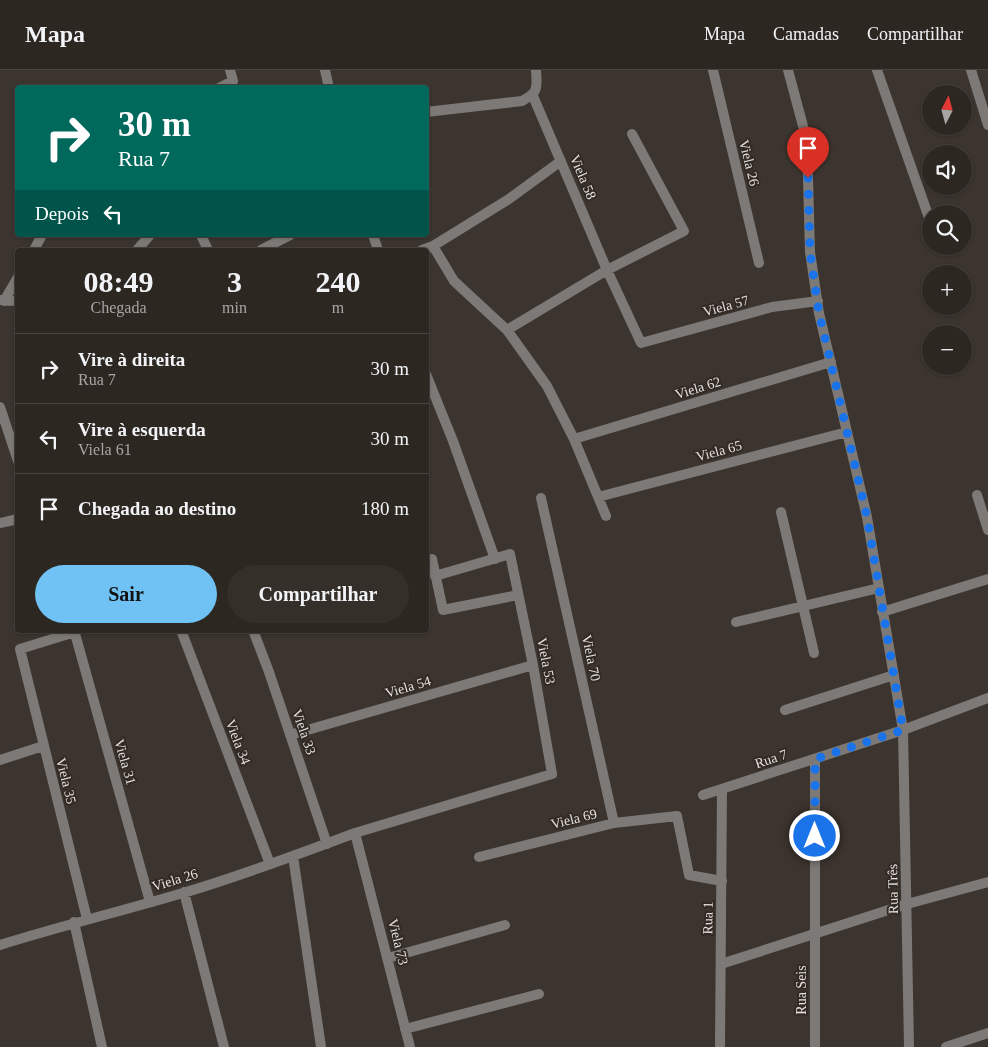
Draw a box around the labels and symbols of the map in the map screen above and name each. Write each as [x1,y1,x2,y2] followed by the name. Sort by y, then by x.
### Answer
[922,85,972,135] north arrow
[787,127,829,178] pin
[736,138,762,188] street label: Viela 26
[567,152,599,202] street label: Viela 58
[701,293,751,319] street label: Viela 57
[673,374,723,402] street label: Viela 62
[694,438,744,464] street label: Viela 65
[579,633,603,683] street label: Viela 70
[534,637,558,685] street label: Viela 53
[383,673,433,701] street label: Viela 54
[289,707,319,757] street label: Viela 33
[223,717,253,767] street label: Viela 34
[111,737,139,787] street label: Viela 31
[753,747,789,771] street label: Rua 7
[53,756,79,806] street label: Viela 35
[549,806,599,832] street label: Viela 69
[788,809,840,861] position arrow
[885,864,901,914] street label: Rua Três
[150,866,200,894] street label: Viela 26
[700,901,716,935] street label: Rua 1
[385,917,411,967] street label: Viela 73
[794,965,809,1015] street label: Rua Seis

